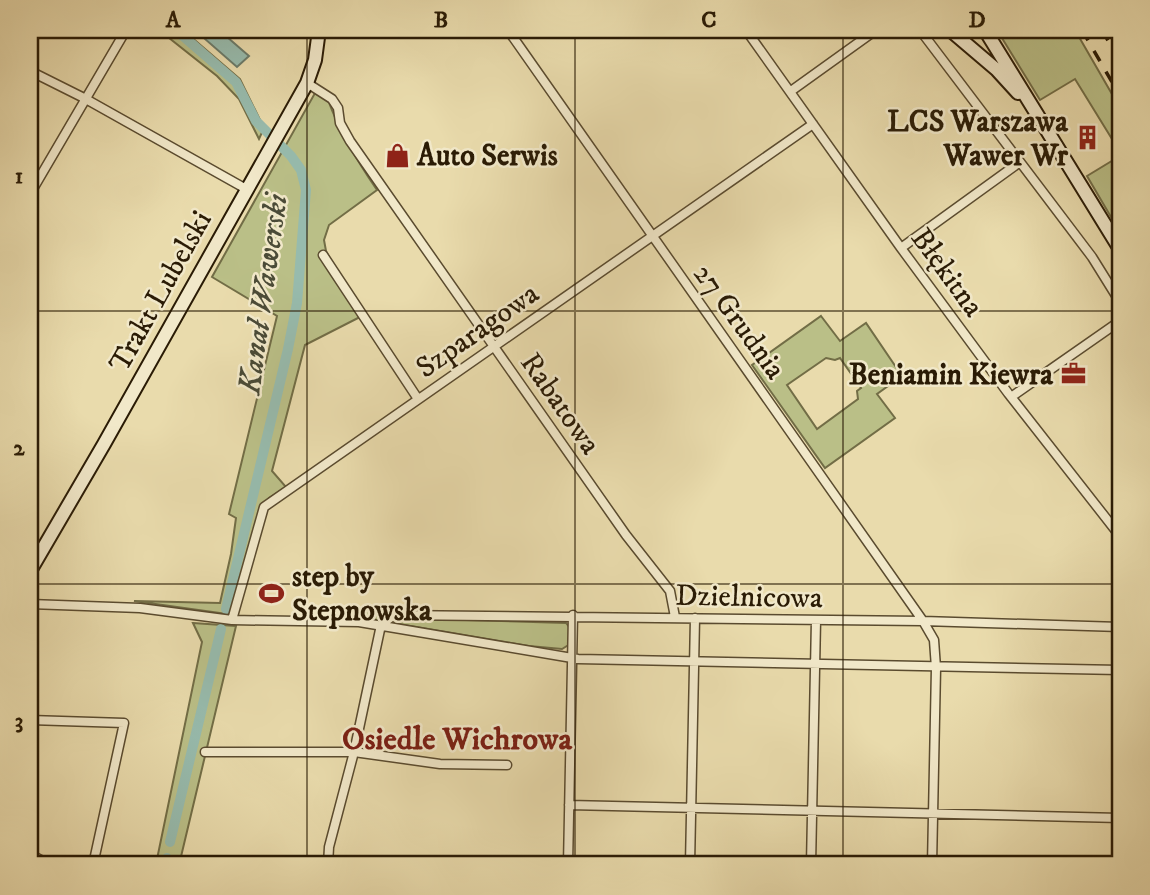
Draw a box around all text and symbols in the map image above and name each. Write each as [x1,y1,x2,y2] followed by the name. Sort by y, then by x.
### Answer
[165,6,182,35] text: A
[434,6,448,35] text: B
[701,6,717,35] text: C
[968,6,986,35] text: D
[887,104,1069,175] place label: LCS Warszawa Wawer Wr
[1074,124,1102,152] building icon: LCS Warszawa Wawer Wr
[416,138,558,175] place label: Auto Serwis
[383,141,411,169] shop icon: Auto Serwis
[15,162,23,191] text: 1
[230,190,298,398] water label: Kanał Wawerski
[102,205,221,379] street label: Trakt Lubelski
[902,221,991,325] street label: Błękitna
[684,257,793,387] street label: 27 Grudnia
[409,275,547,387] street label: Szparagowa
[511,346,608,462] street label: Rabatowa
[849,357,1054,394] place label: Beniamin Kiewra
[1059,360,1087,388] office icon: Beniamin Kiewra
[13,434,25,463] text: 2
[292,559,433,630] place label: step by Stepnowska
[675,578,823,617] street label: Dzielnicowa
[258,579,286,607] sports icon: step by Stepnowska
[15,707,23,736] text: 3
[342,720,572,760] district label: Osiedle Wichrowa

